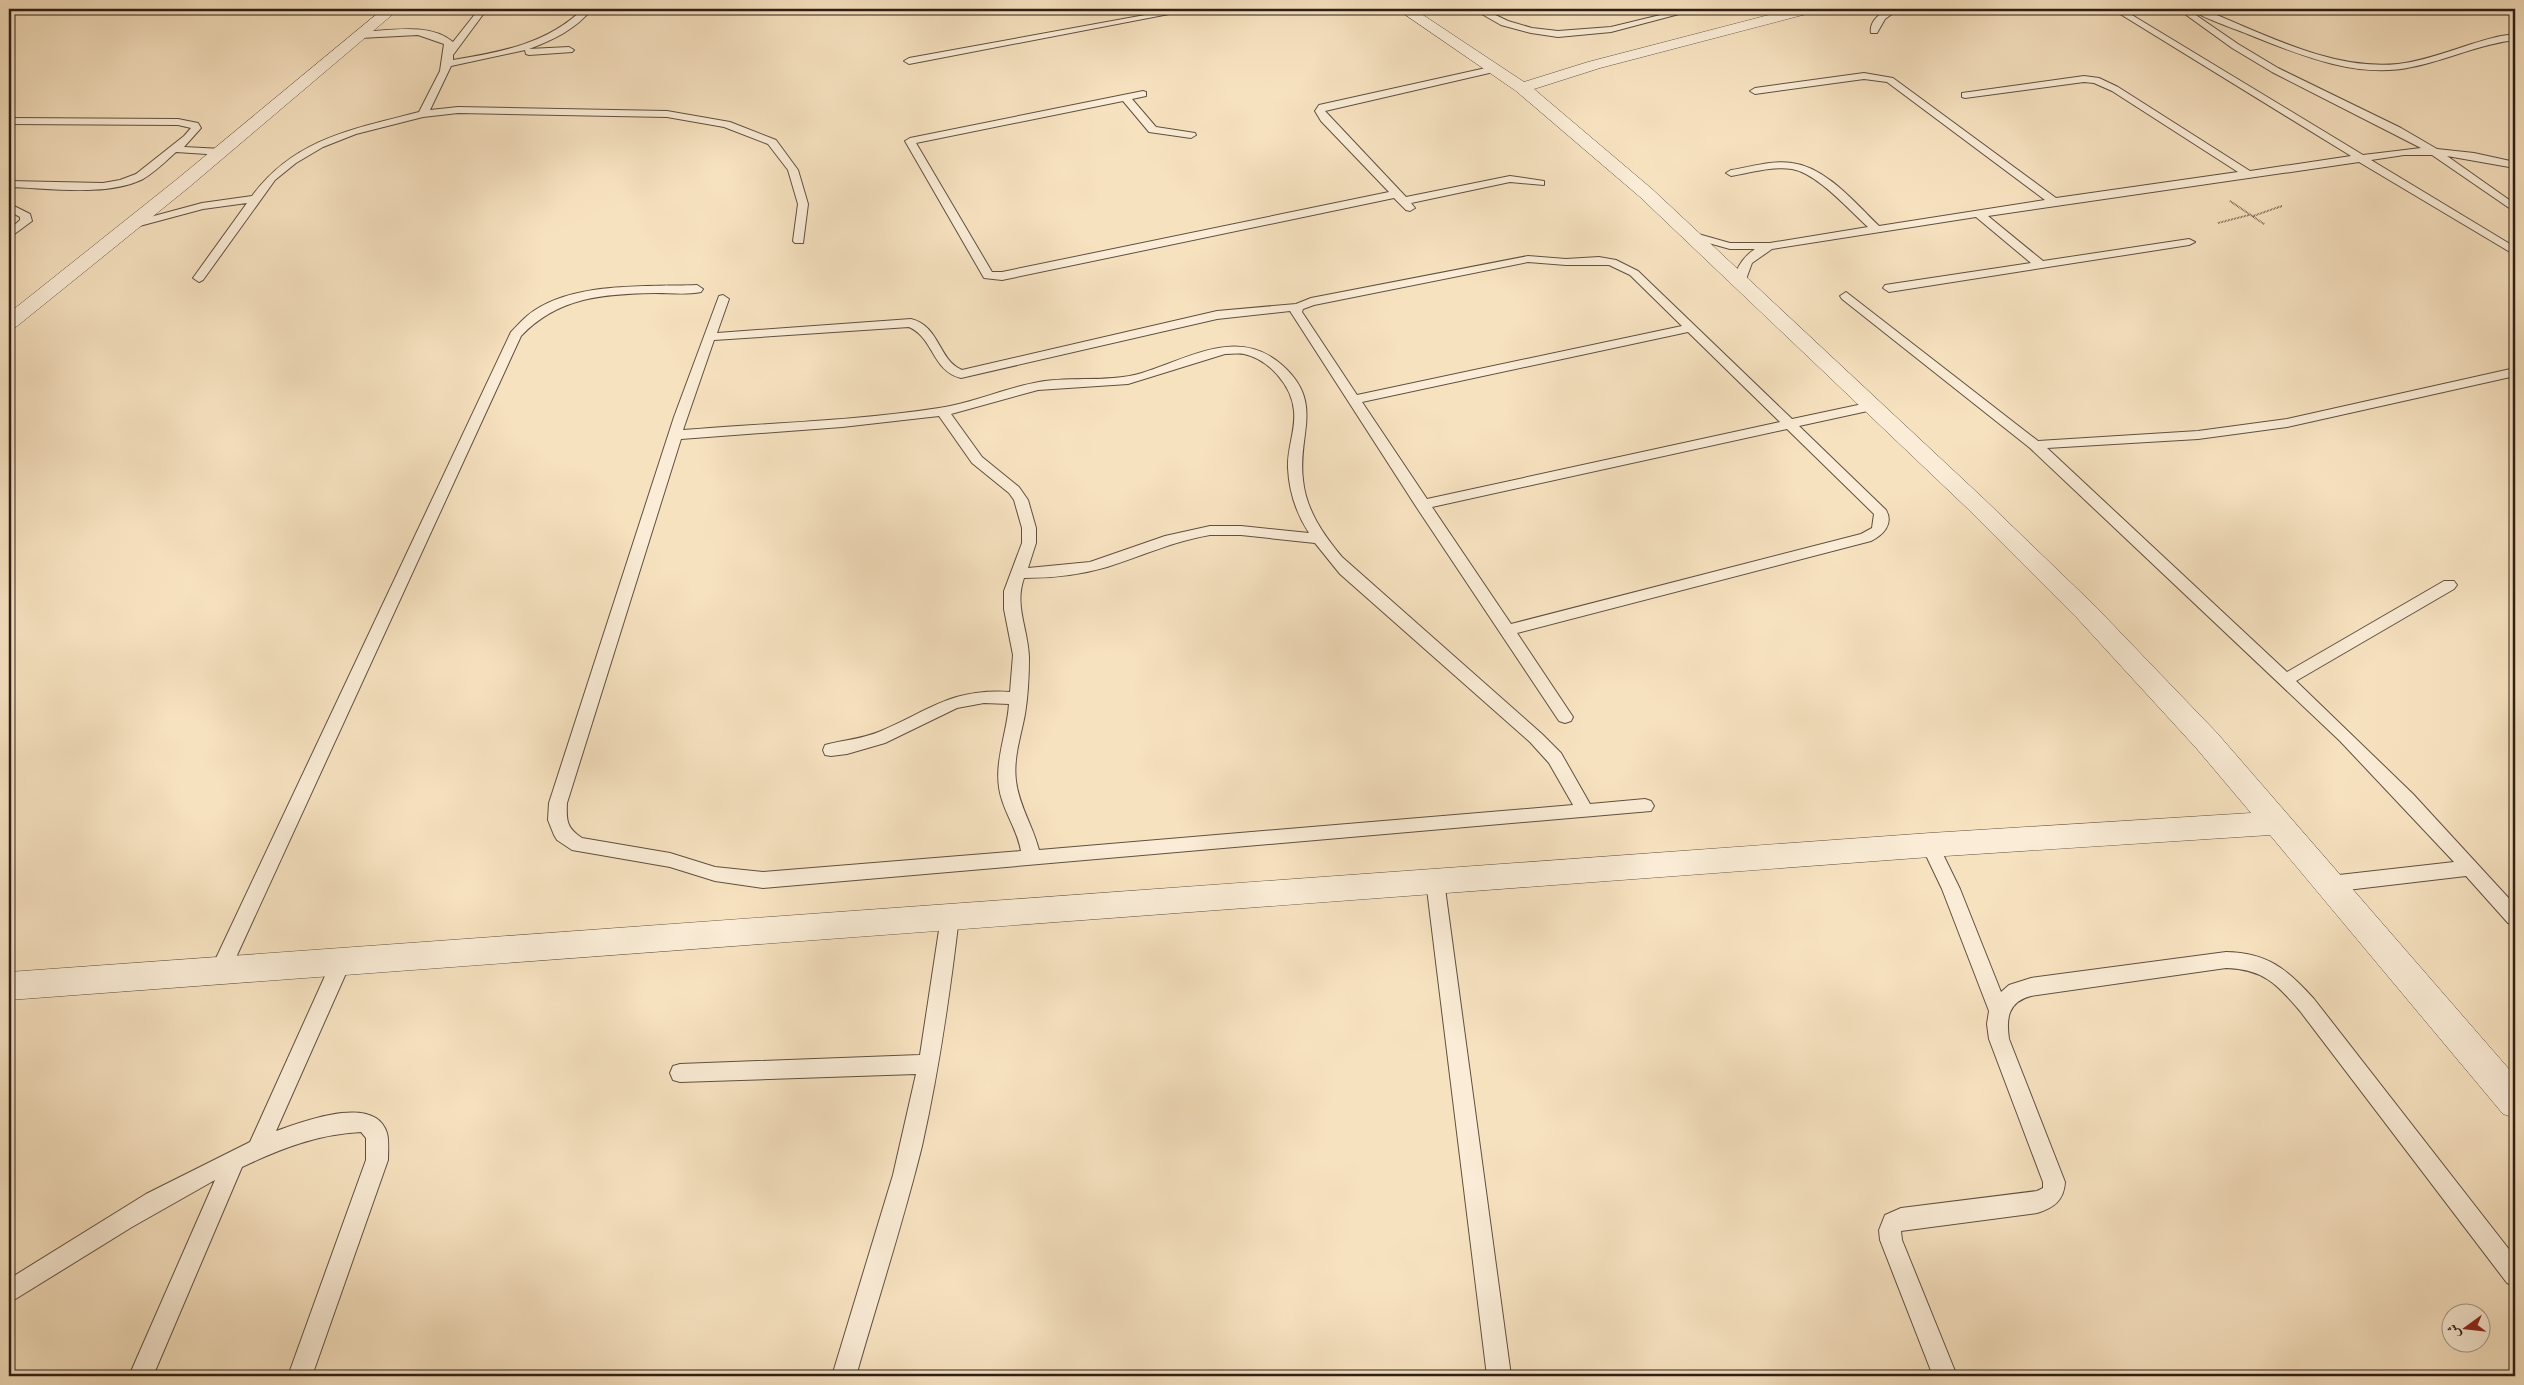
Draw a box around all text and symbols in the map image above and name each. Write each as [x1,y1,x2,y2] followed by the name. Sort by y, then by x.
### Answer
[2442,1302,2492,1352] north arrow
[2444,1322,2465,1340] text: ش

